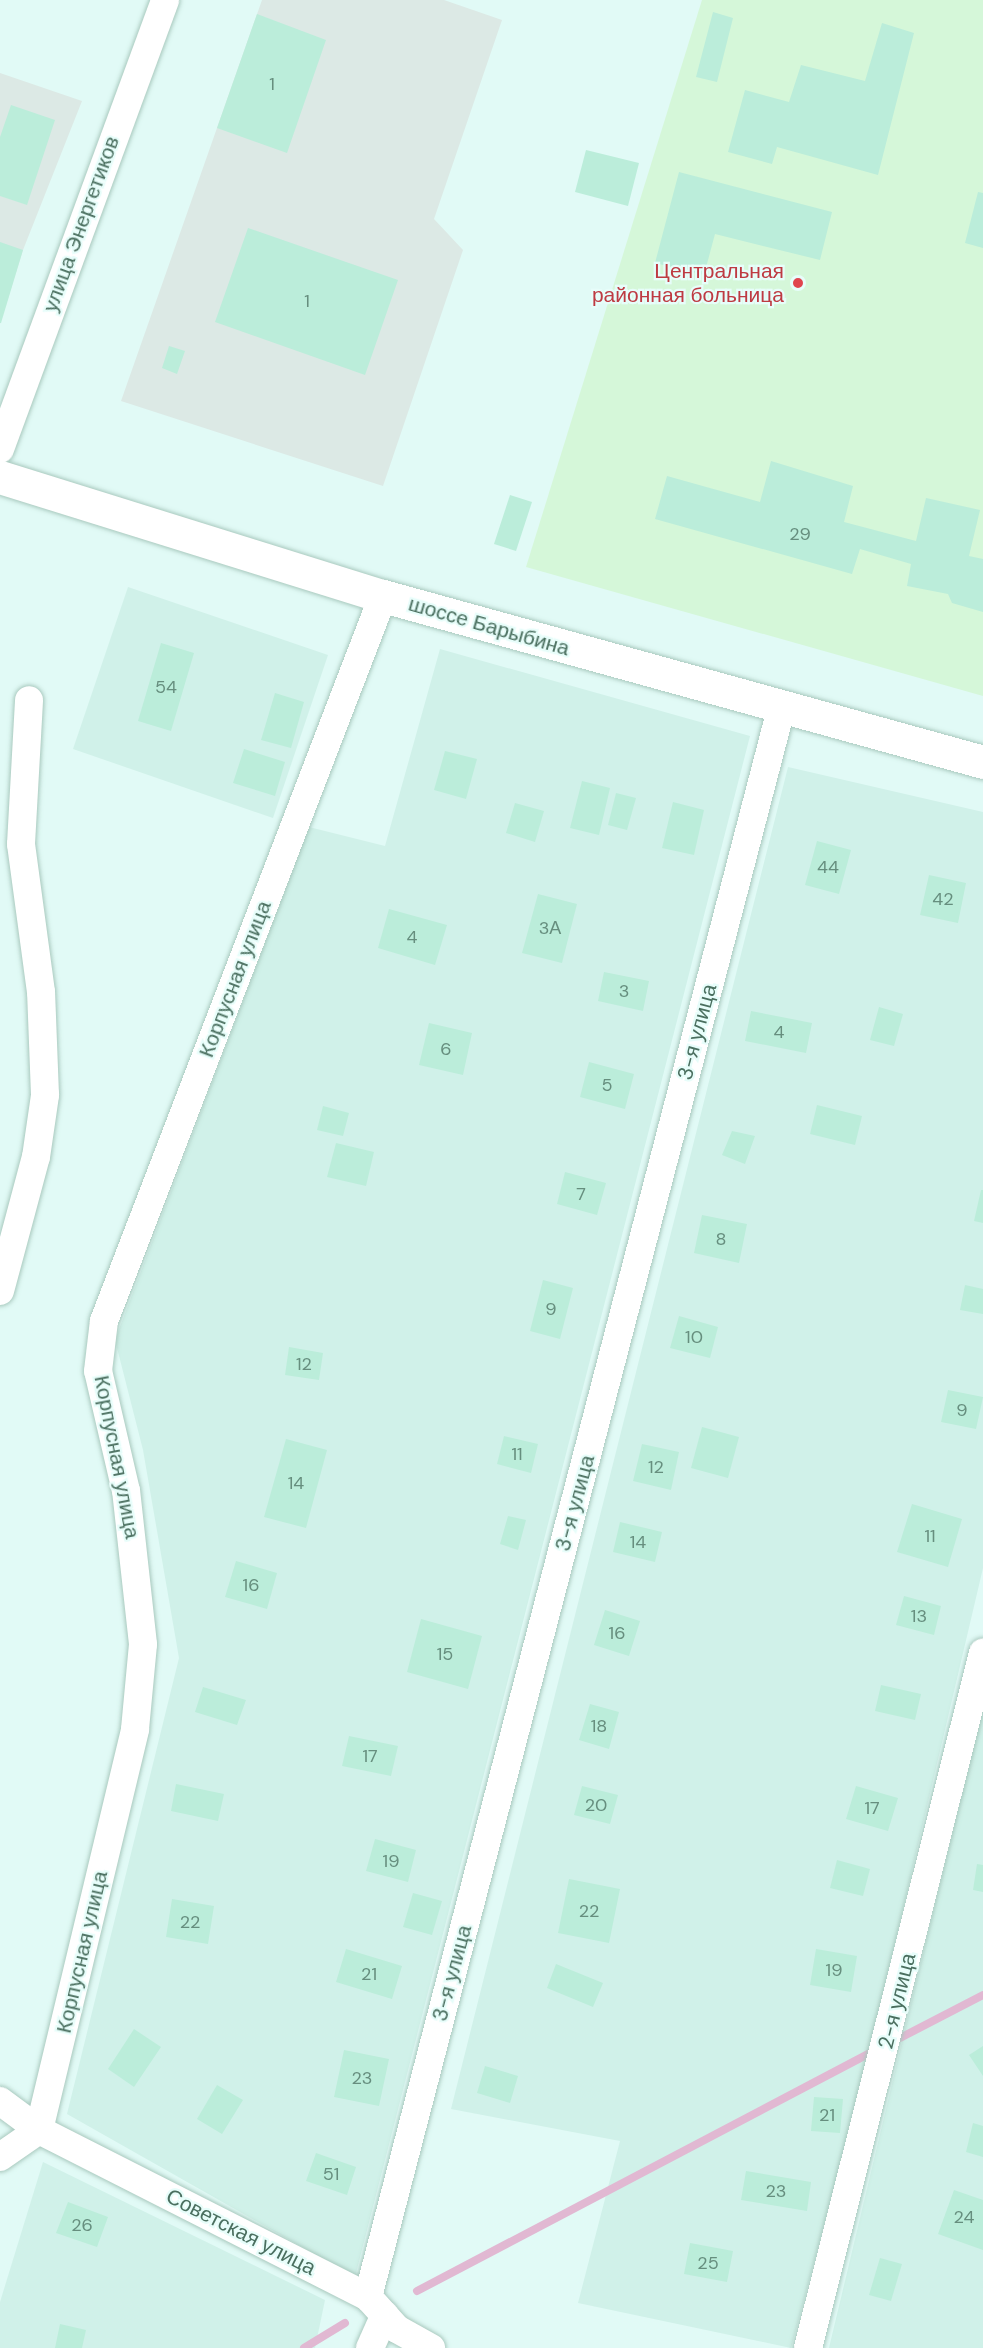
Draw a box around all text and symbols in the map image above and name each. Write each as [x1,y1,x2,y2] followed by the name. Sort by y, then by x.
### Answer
[269,73,275,95] house number: 1
[37,133,125,315] street label: улица Энергетиков
[592,258,784,308] place label: Центральная районная больница
[789,274,807,292] marker: Центральная районная больница
[304,290,310,312] house number: 1
[789,523,811,545] house number: 29
[406,591,572,661] street label: шоссе Барыбина
[155,676,177,698] house number: 54
[817,856,839,878] house number: 44
[932,888,954,910] house number: 42
[194,897,276,1061] street label: Корпусная улица
[539,917,561,939] house number: 3А
[407,926,417,948] house number: 4
[619,980,629,1002] house number: 3
[672,981,722,1083] street label: 3-я улица
[774,1021,784,1043] house number: 4
[440,1038,452,1060] house number: 6
[602,1074,612,1096] house number: 5
[576,1183,586,1205] house number: 7
[716,1228,726,1250] house number: 8
[545,1298,557,1320] house number: 9
[685,1326,703,1348] house number: 10
[296,1353,312,1375] house number: 12
[89,1373,145,1541] street label: Корпусная улица
[956,1399,968,1421] house number: 9
[511,1443,523,1465] house number: 11
[550,1452,600,1554] street label: 3-я улица
[648,1456,664,1478] house number: 12
[288,1472,304,1494] house number: 14
[924,1525,936,1547] house number: 11
[630,1531,646,1553] house number: 14
[243,1574,259,1596] house number: 16
[911,1605,927,1627] house number: 13
[609,1622,625,1644] house number: 16
[437,1643,453,1665] house number: 15
[591,1715,607,1737] house number: 18
[362,1745,378,1767] house number: 17
[585,1794,607,1816] house number: 20
[864,1797,880,1819] house number: 17
[383,1850,399,1872] house number: 19
[51,1868,113,2036] street label: Корпусная улица
[579,1900,599,1922] house number: 22
[180,1911,200,1933] house number: 22
[427,1922,477,2024] street label: 3-я улица
[873,1950,921,2052] street label: 2-я улица
[826,1959,842,1981] house number: 19
[361,1963,377,1985] house number: 21
[351,2067,373,2089] house number: 23
[819,2104,835,2126] house number: 21
[323,2163,339,2185] house number: 51
[765,2180,787,2202] house number: 23
[162,2183,320,2281] street label: Советская улица
[954,2206,974,2228] house number: 24
[71,2214,93,2236] house number: 26
[697,2252,719,2274] house number: 25

